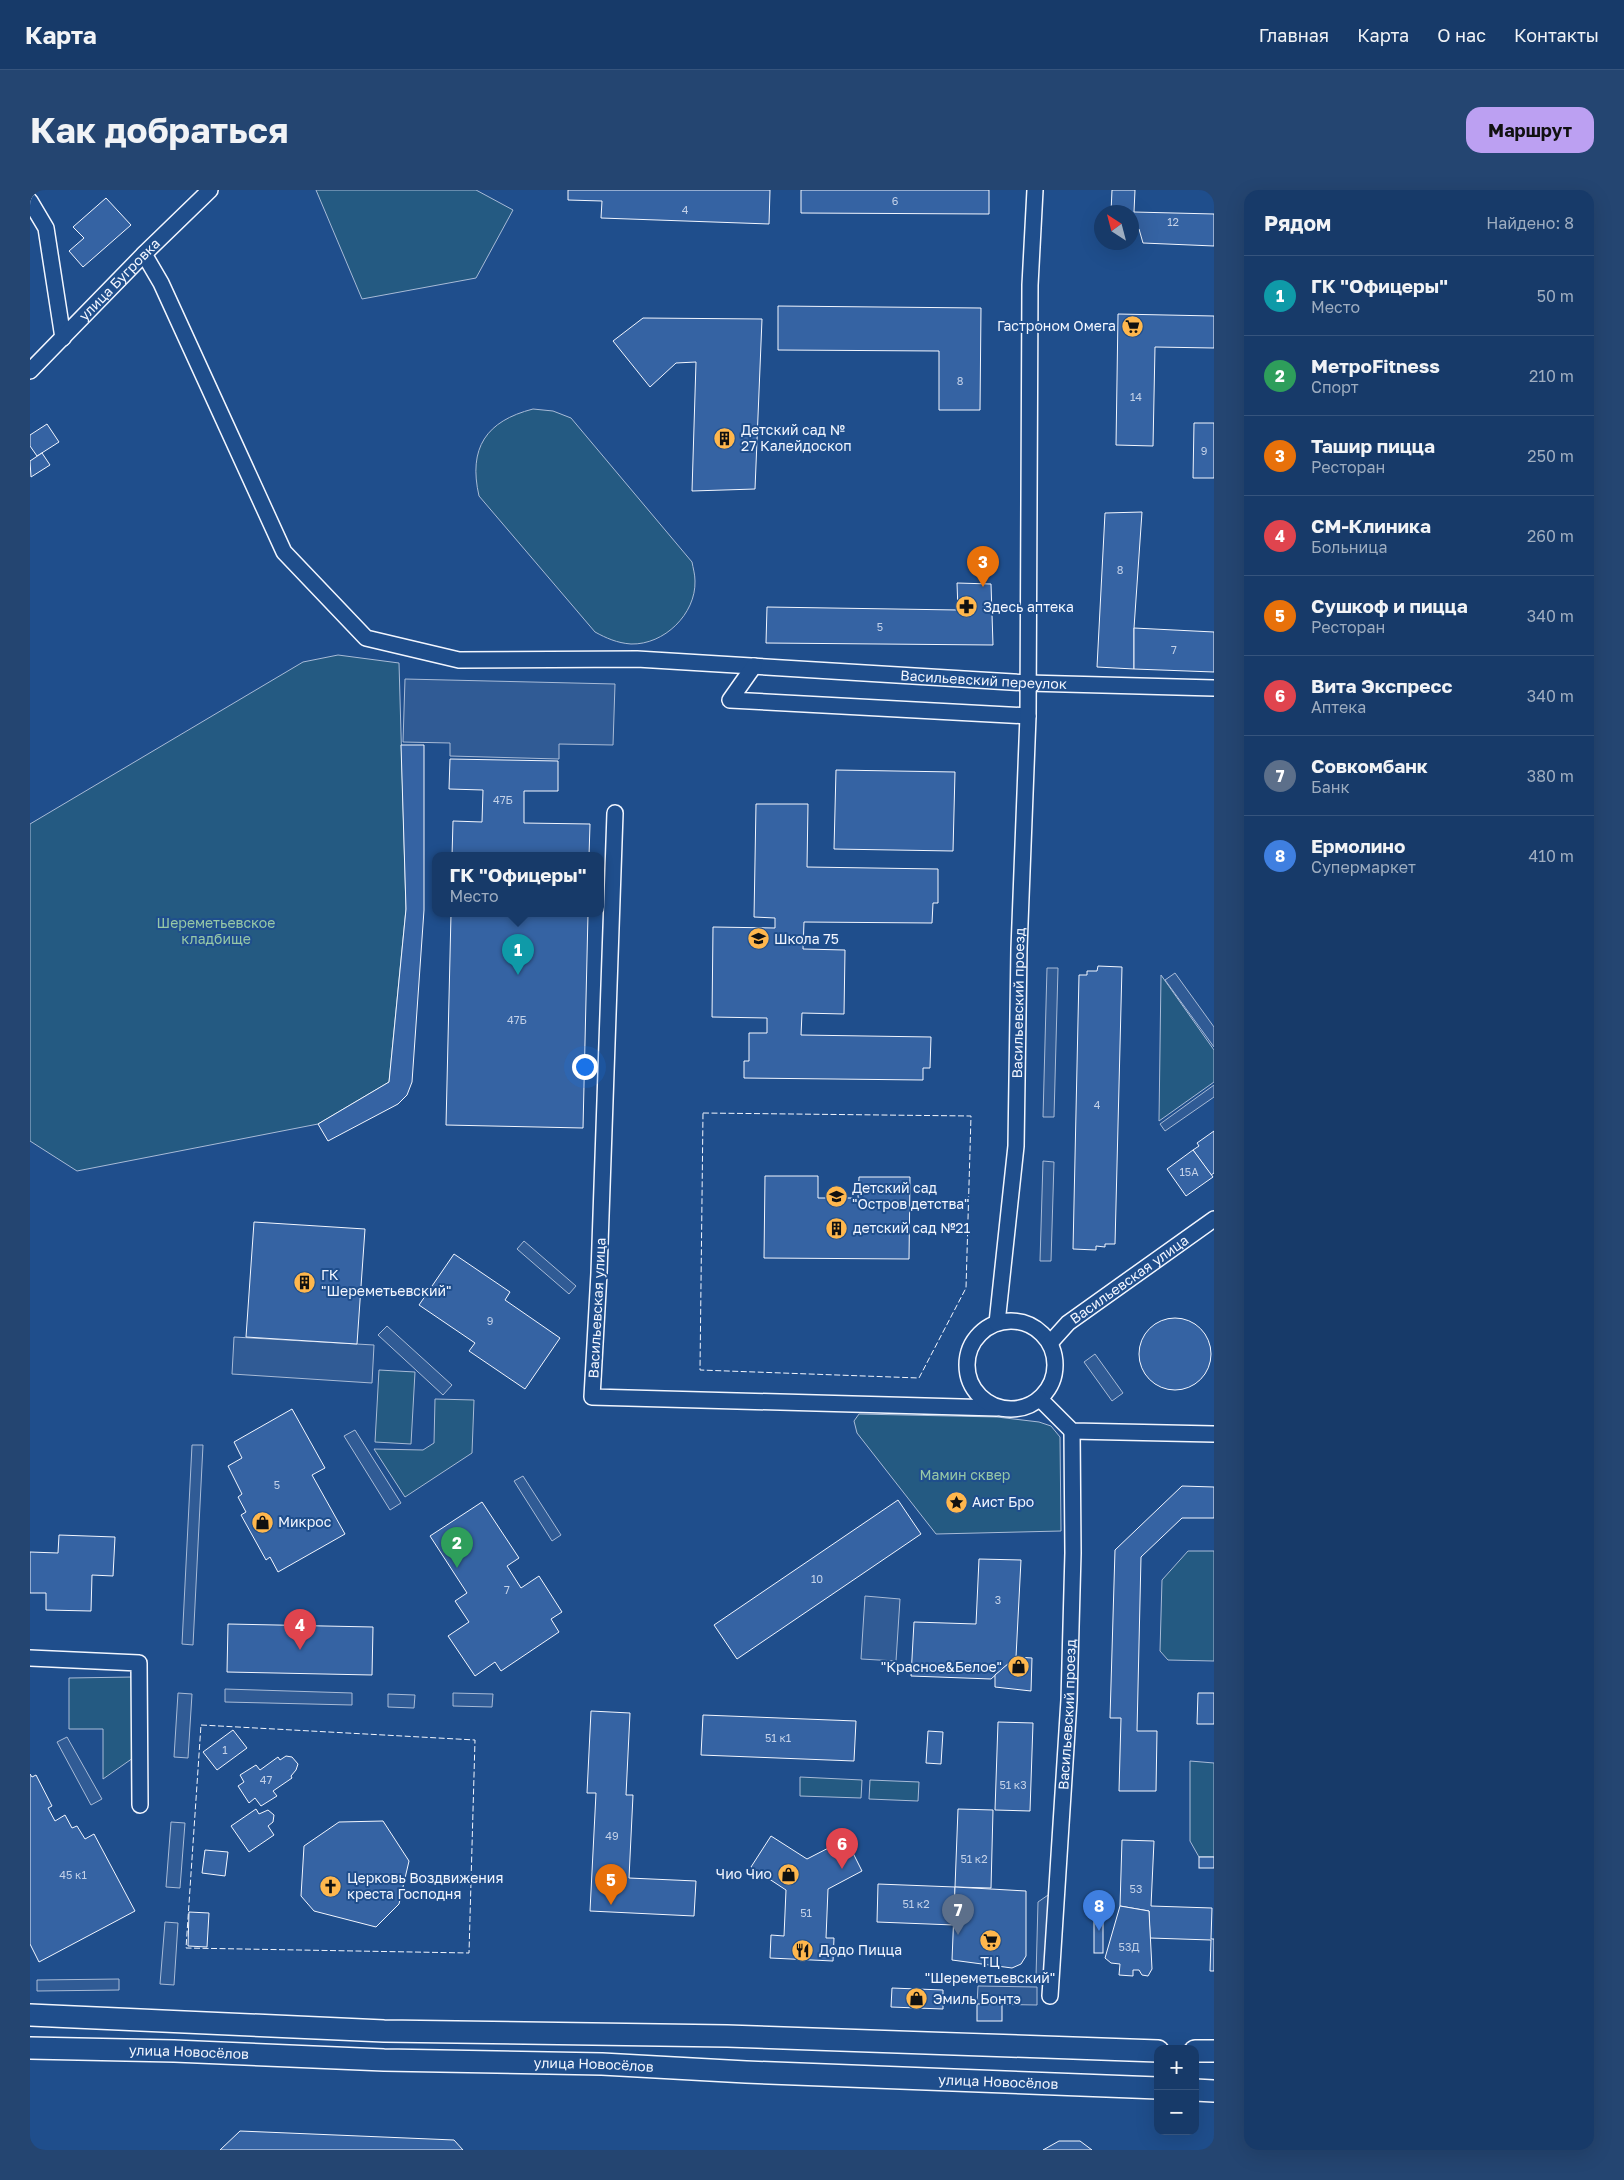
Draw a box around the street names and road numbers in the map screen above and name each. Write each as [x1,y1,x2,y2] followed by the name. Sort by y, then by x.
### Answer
[75,234,163,324] street label: улица Бугровка
[900,666,1067,692] street label: Васильевский переулок
[1008,927,1028,1079] street label: Васильевский проезд
[1066,1231,1191,1327] street label: Васильевская улица
[584,1237,609,1379] street label: Васильевская улица
[1054,1638,1079,1790] street label: Васильевский проезд
[129,2041,249,2062] street label: улица Новосёлов
[534,2054,654,2075] street label: улица Новосёлов
[938,2070,1059,2092] street label: улица Новосёлов

